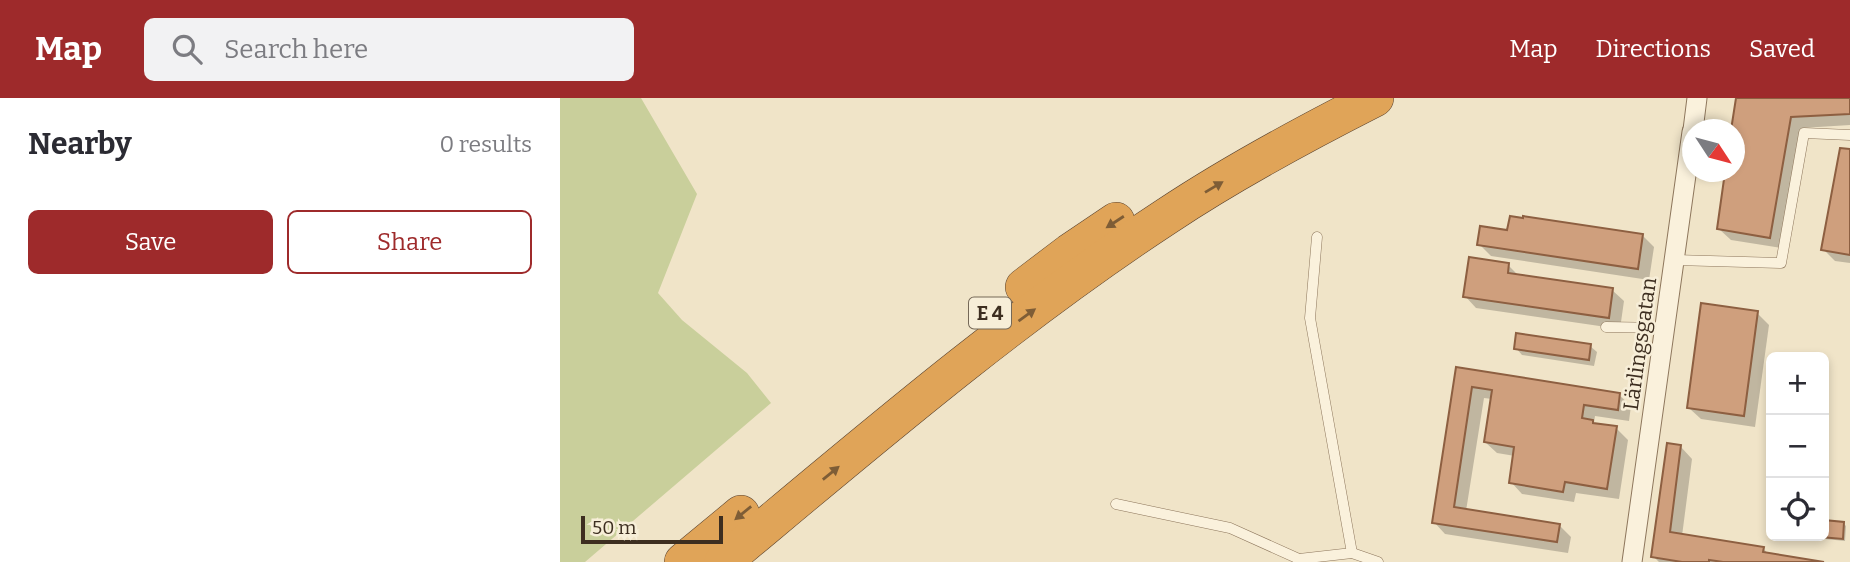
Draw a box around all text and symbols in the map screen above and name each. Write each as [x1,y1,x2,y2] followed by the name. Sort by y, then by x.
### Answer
[144,18,634,81] search box
[35,29,102,69] text: Map
[168,30,206,68] icon: search
[224,34,368,65] text: Search here
[1509,35,1558,63] text: Map
[1596,35,1711,63] text: Directions
[1749,35,1815,63] text: Saved
[1682,119,1745,182] north arrow
[28,126,132,162] text: Nearby
[439,130,532,158] text: 0 results
[1205,180,1224,193] one-way arrow
[28,210,273,274] button: Save
[287,210,532,274] button: Share
[1106,215,1125,228] one-way arrow
[1618,276,1662,412] street label: Lärlingsgatan
[969,298,1011,328] road number: E 4
[1018,308,1036,322] one-way arrow
[1766,352,1829,541] map controls
[1766,352,1829,415] button: +
[1766,415,1829,478] button: −
[822,466,839,481] one-way arrow
[1766,478,1829,541] button: locate
[735,505,753,520] one-way arrow
[581,513,723,545] scale bar
[592,516,636,539] text: 50 m

